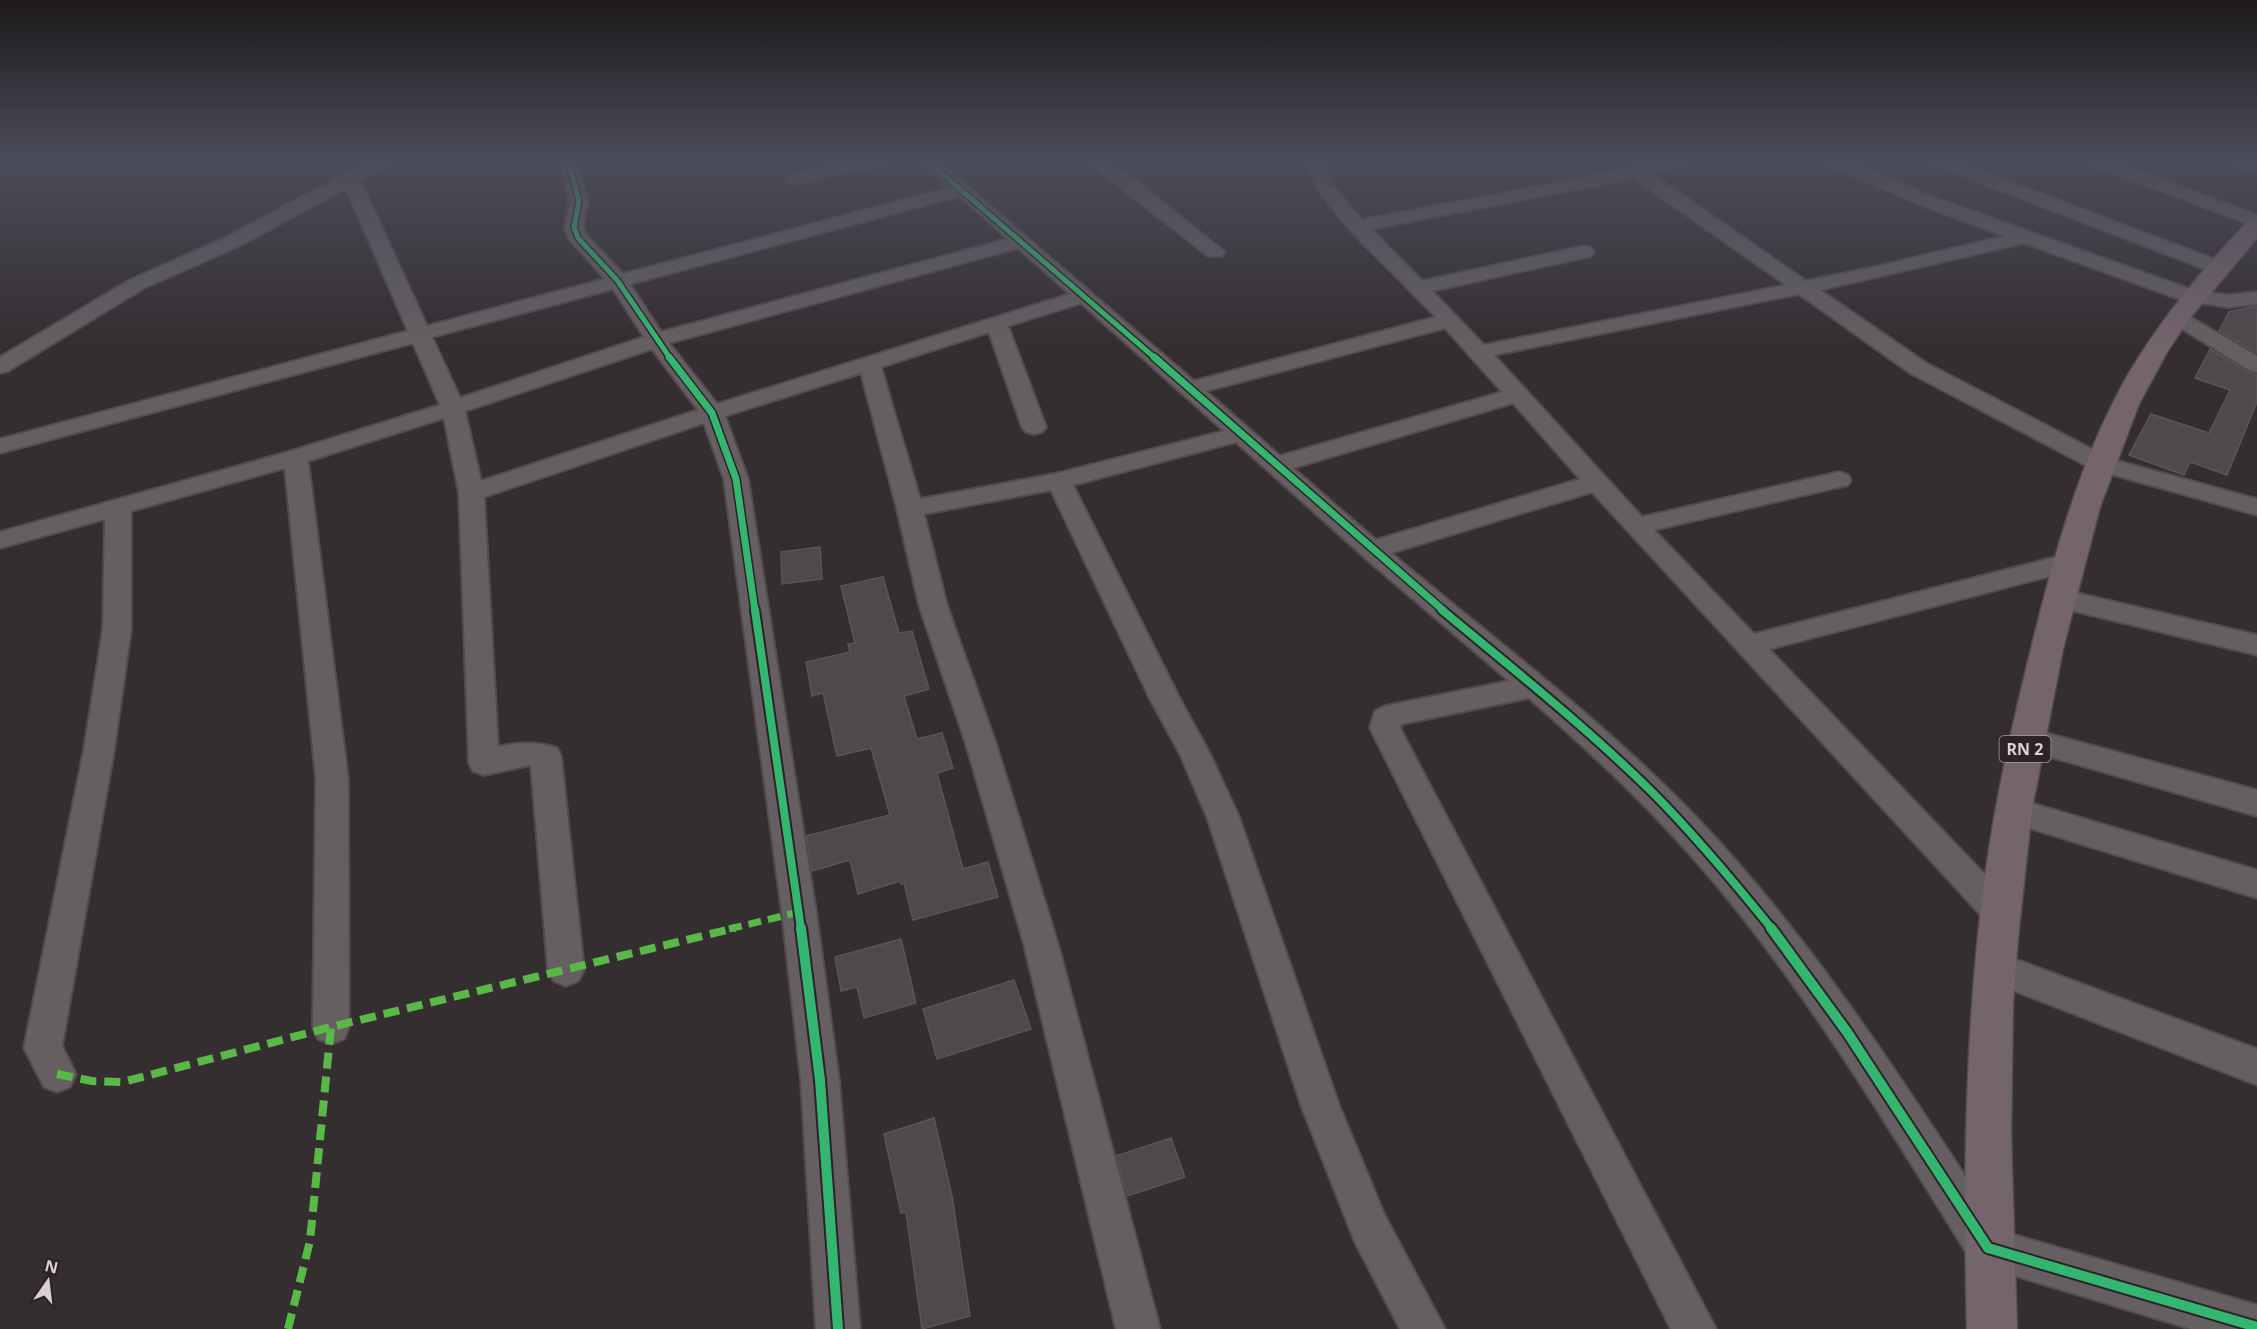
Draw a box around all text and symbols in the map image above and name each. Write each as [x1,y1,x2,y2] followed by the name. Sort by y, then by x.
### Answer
[2000,736,2050,762] road number: RN 2
[18,1251,78,1311] north arrow
[43,1254,61,1279] text: N

